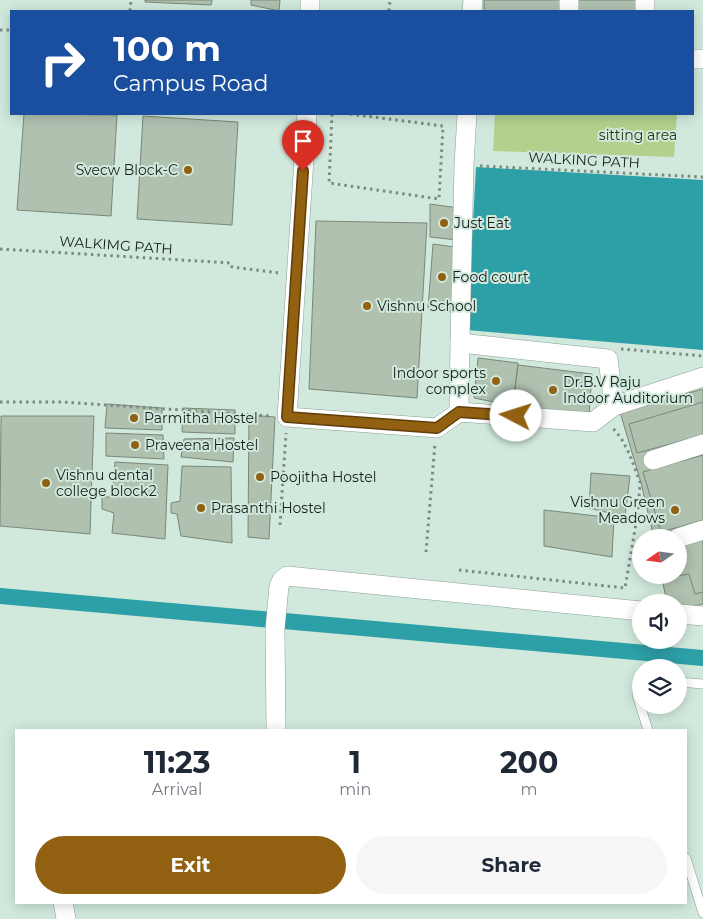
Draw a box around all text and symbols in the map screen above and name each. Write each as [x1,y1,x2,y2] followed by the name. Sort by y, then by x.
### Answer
[113,27,221,70] text: 100 m
[30,30,95,95] icon: right
[113,70,268,97] text: Campus Road
[282,120,324,171] pin
[599,126,677,144] park label: sitting area
[289,127,317,155] icon: arrive
[528,148,640,172] street label: WALKING PATH
[76,161,178,179] place label: Svecw Block-C
[182,164,194,176] marker: Svecw Block-C
[453,214,510,232] place label: Just Eat
[438,217,450,229] marker: Just Eat
[59,232,173,258] street label: WALKIMG PATH
[452,268,529,286] place label: Food court
[436,271,448,283] marker: Food court
[377,297,476,315] place label: Vishnu School
[361,300,373,312] marker: Vishnu School
[393,364,487,398] place label: Indoor sports complex
[563,373,693,407] place label: Dr.B.V Raju Indoor Auditorium
[490,375,502,387] marker: Indoor sports complex
[547,384,559,396] marker: Dr.B.V Raju Indoor Auditorium
[489,389,541,441] position arrow
[144,409,258,427] place label: Parmitha Hostel
[128,412,140,424] marker: Parmitha Hostel
[145,436,258,454] place label: Praveena Hostel
[129,439,141,451] marker: Praveena Hostel
[56,466,157,500] place label: Vishnu dental college block2
[270,468,377,486] place label: Poojitha Hostel
[254,471,266,483] marker: Poojitha Hostel
[40,477,52,489] marker: Vishnu dental college block2
[570,493,665,527] place label: Vishnu Green Meadows
[211,499,326,517] place label: Prasanthi Hostel
[195,502,207,514] marker: Prasanthi Hostel
[669,504,681,516] marker: Vishnu Green Meadows
[632,529,688,584] north arrow
[632,529,687,714] map controls
[632,594,687,649] button: sound
[632,659,687,714] button: layers
[144,744,210,781] text: 11:23
[349,744,361,781] text: 1
[500,744,558,781] text: 200
[152,780,202,799] text: Arrival
[339,780,371,799] text: min
[521,780,538,799] text: m
[35,836,346,894] button: Exit
[356,836,667,894] button: Share

